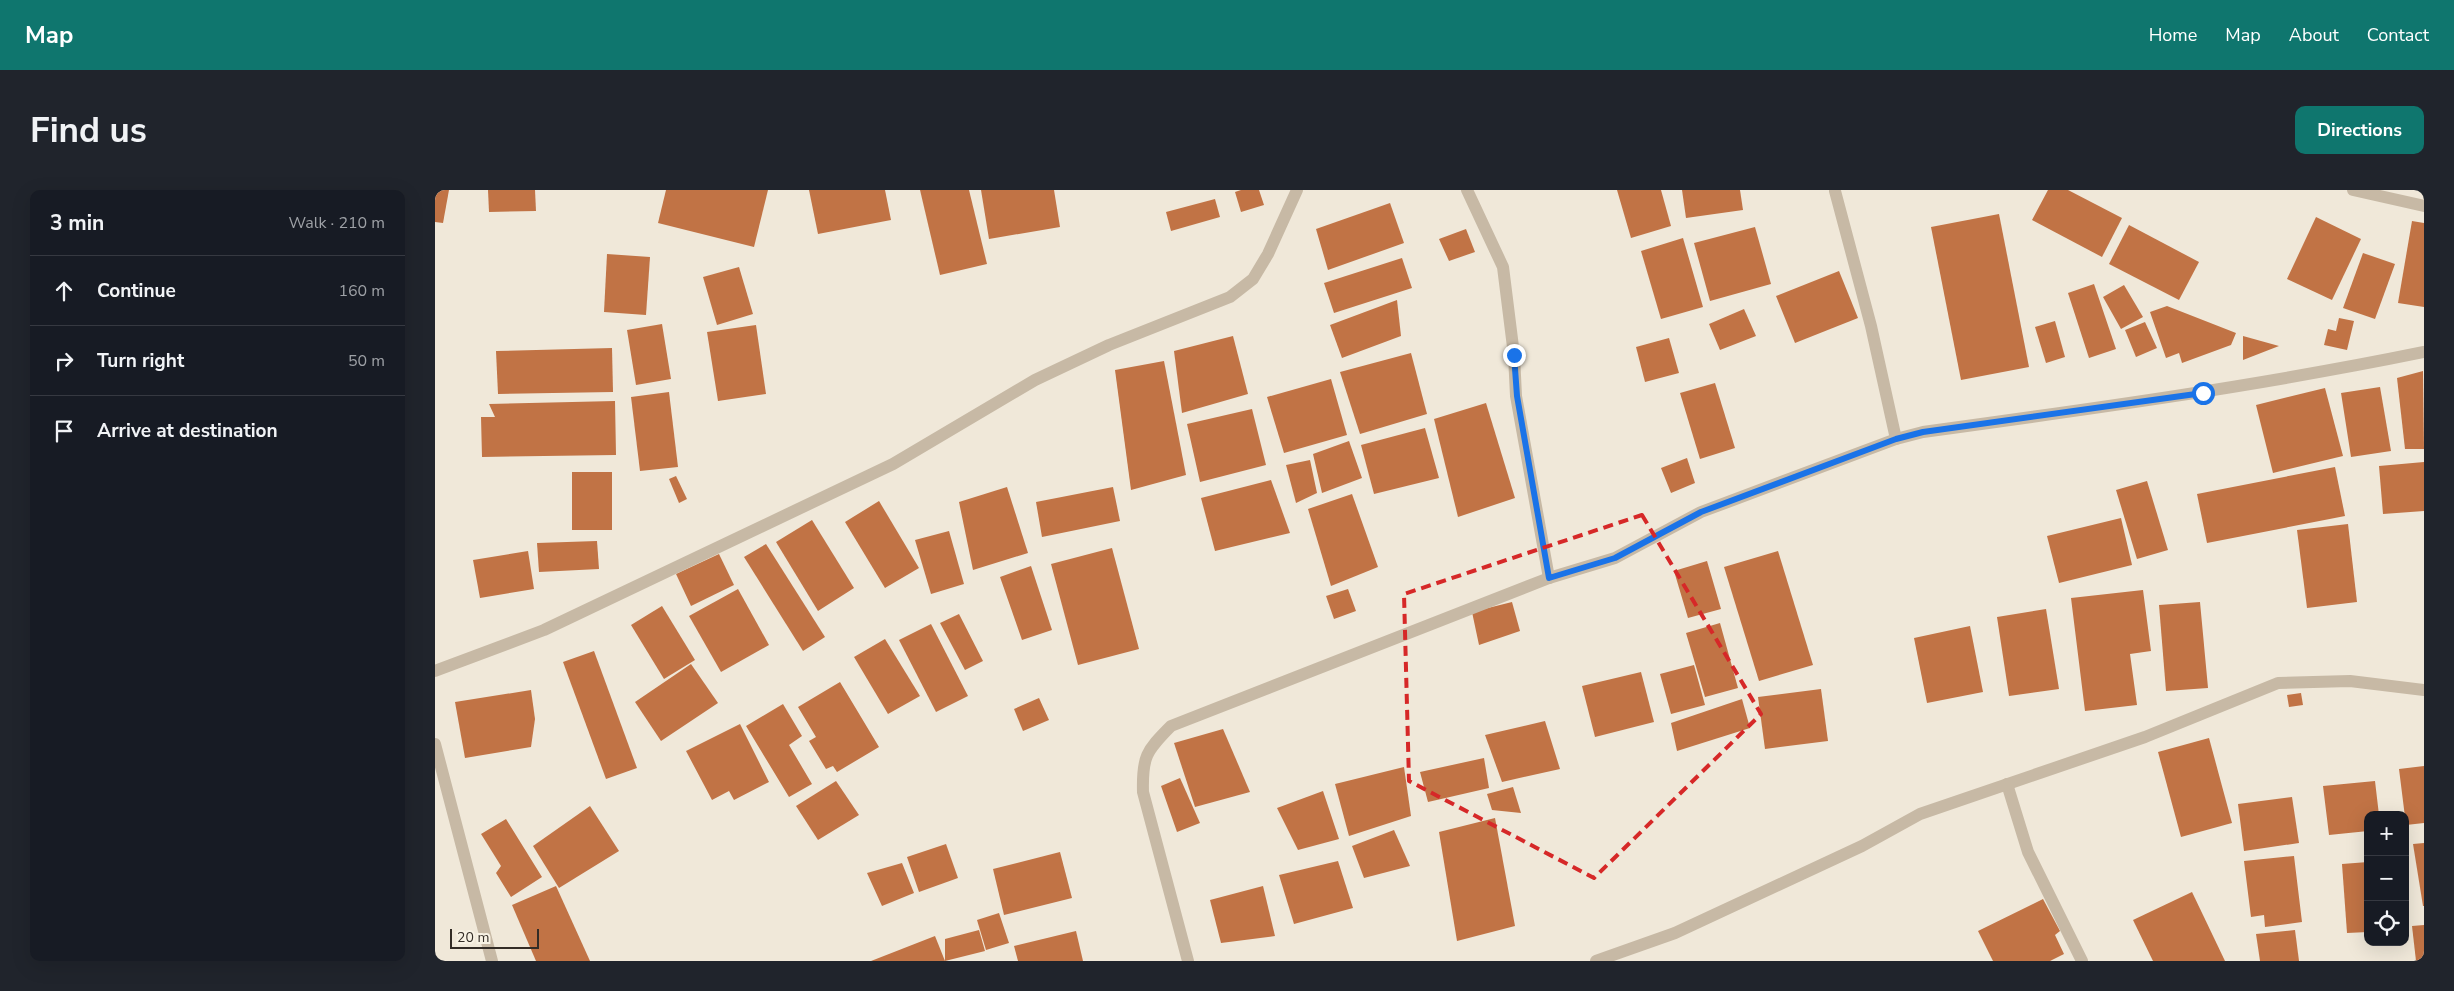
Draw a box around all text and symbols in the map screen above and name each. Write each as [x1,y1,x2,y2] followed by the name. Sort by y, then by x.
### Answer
[25,19,73,51] text: Map
[2149,23,2197,47] text: Home
[2225,23,2261,47] text: Map
[2289,23,2339,47] text: About
[2367,23,2429,47] text: Contact
[2295,106,2424,154] button: Directions
[30,107,147,154] text: Find us
[50,209,104,237] text: 3 min
[289,212,385,234] text: Walk · 210 m
[50,277,78,305] icon: ahead
[97,278,176,304] text: Continue
[338,280,385,302] text: 160 m
[1503,344,1526,367] route end
[50,347,78,375] icon: right
[97,348,184,374] text: Turn right
[348,350,385,372] text: 50 m
[2192,382,2215,405] route start
[50,417,78,445] icon: arrive
[97,418,278,444] text: Arrive at destination
[2364,811,2409,946] map controls
[2364,811,2409,856] button: +
[2364,856,2409,901] button: −
[2364,901,2409,946] button: locate
[450,926,539,949] scale bar
[457,928,489,947] text: 20 m

